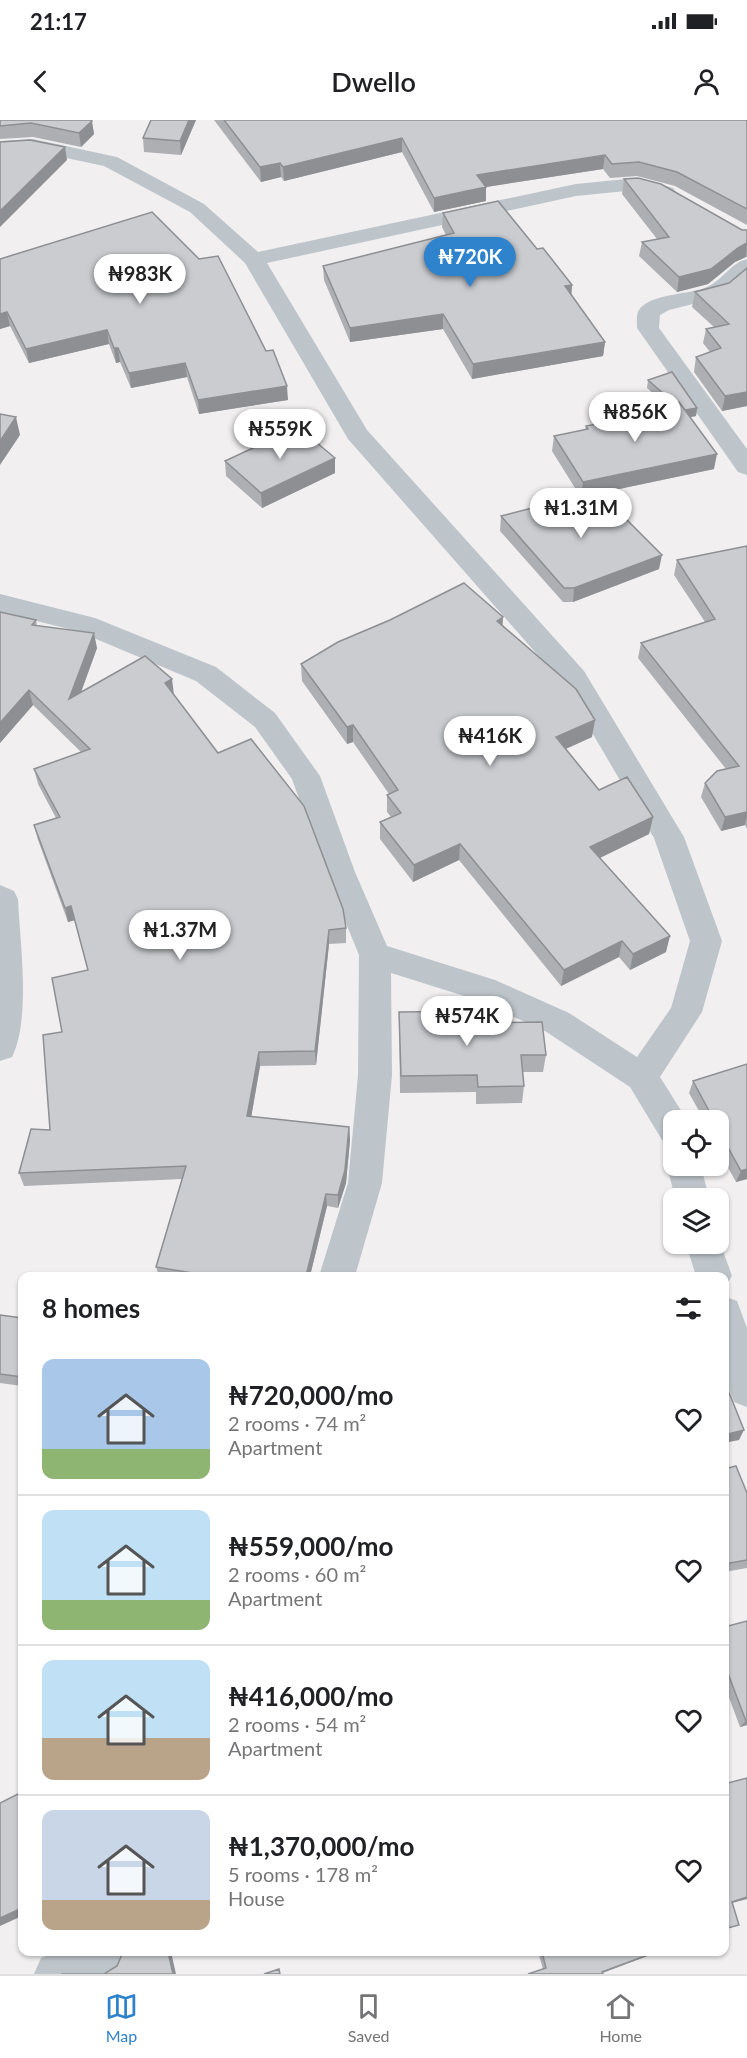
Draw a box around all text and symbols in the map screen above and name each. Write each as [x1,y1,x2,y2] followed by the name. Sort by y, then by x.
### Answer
[30,8,87,35] text: 21:17
[24,65,57,98] icon: back
[331,65,416,98] text: Dwello
[690,65,723,98] icon: person
[428,237,512,288] pin: ₦720K
[438,244,502,268] text: ₦720K
[98,254,182,305] pin: ₦983K
[108,261,172,285] text: ₦983K
[593,392,677,443] pin: ₦856K
[603,399,667,423] text: ₦856K
[238,409,322,460] pin: ₦559K
[248,416,312,440] text: ₦559K
[532,488,630,539] pin: ₦1.31M
[544,495,618,519] text: ₦1.31M
[448,716,532,767] pin: ₦416K
[458,723,522,747] text: ₦416K
[131,910,229,961] pin: ₦1.37M
[143,917,217,941] text: ₦1.37M
[425,996,509,1047] pin: ₦574K
[435,1003,499,1027] text: ₦574K
[663,1110,729,1254] map controls
[663,1110,729,1176] button: locate
[663,1188,729,1254] button: layers
[42,1292,140,1324] text: 8 homes
[672,1292,705,1325] icon: filters
[228,1379,393,1411] text: ₦720,000/mo
[90,1383,162,1455] icon: home
[672,1403,705,1436] icon: heart
[228,1411,366,1435] text: 2 rooms · 74 m²
[228,1435,322,1459] text: Apartment
[228,1530,393,1562] text: ₦559,000/mo
[90,1534,162,1606] icon: home
[672,1554,705,1587] icon: heart
[228,1562,366,1586] text: 2 rooms · 60 m²
[228,1586,322,1610] text: Apartment
[228,1680,393,1712] text: ₦416,000/mo
[90,1684,162,1756] icon: home
[672,1704,705,1737] icon: heart
[228,1712,366,1736] text: 2 rooms · 54 m²
[228,1736,322,1760] text: Apartment
[228,1830,415,1862] text: ₦1,370,000/mo
[90,1834,162,1906] icon: home
[672,1854,705,1887] icon: heart
[228,1862,378,1886] text: 5 rooms · 178 m²
[228,1886,285,1910] text: House
[105,1990,138,2045] tab: Map
[348,1990,390,2045] tab: Saved
[599,1990,642,2045] tab: Home

